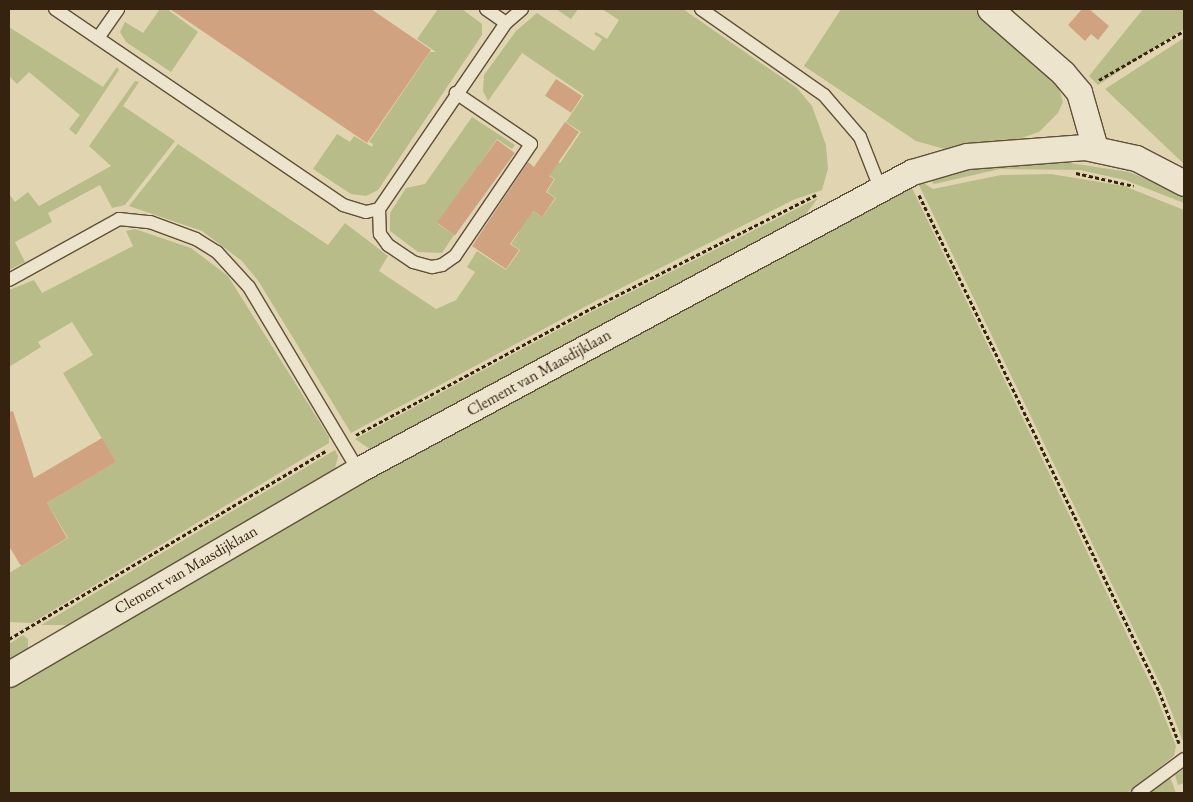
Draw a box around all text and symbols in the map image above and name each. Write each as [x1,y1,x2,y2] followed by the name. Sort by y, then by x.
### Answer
[464,325,614,421] street label: Clement van Maasdijklaan
[111,521,261,619] street label: Clement van Maasdijklaan

